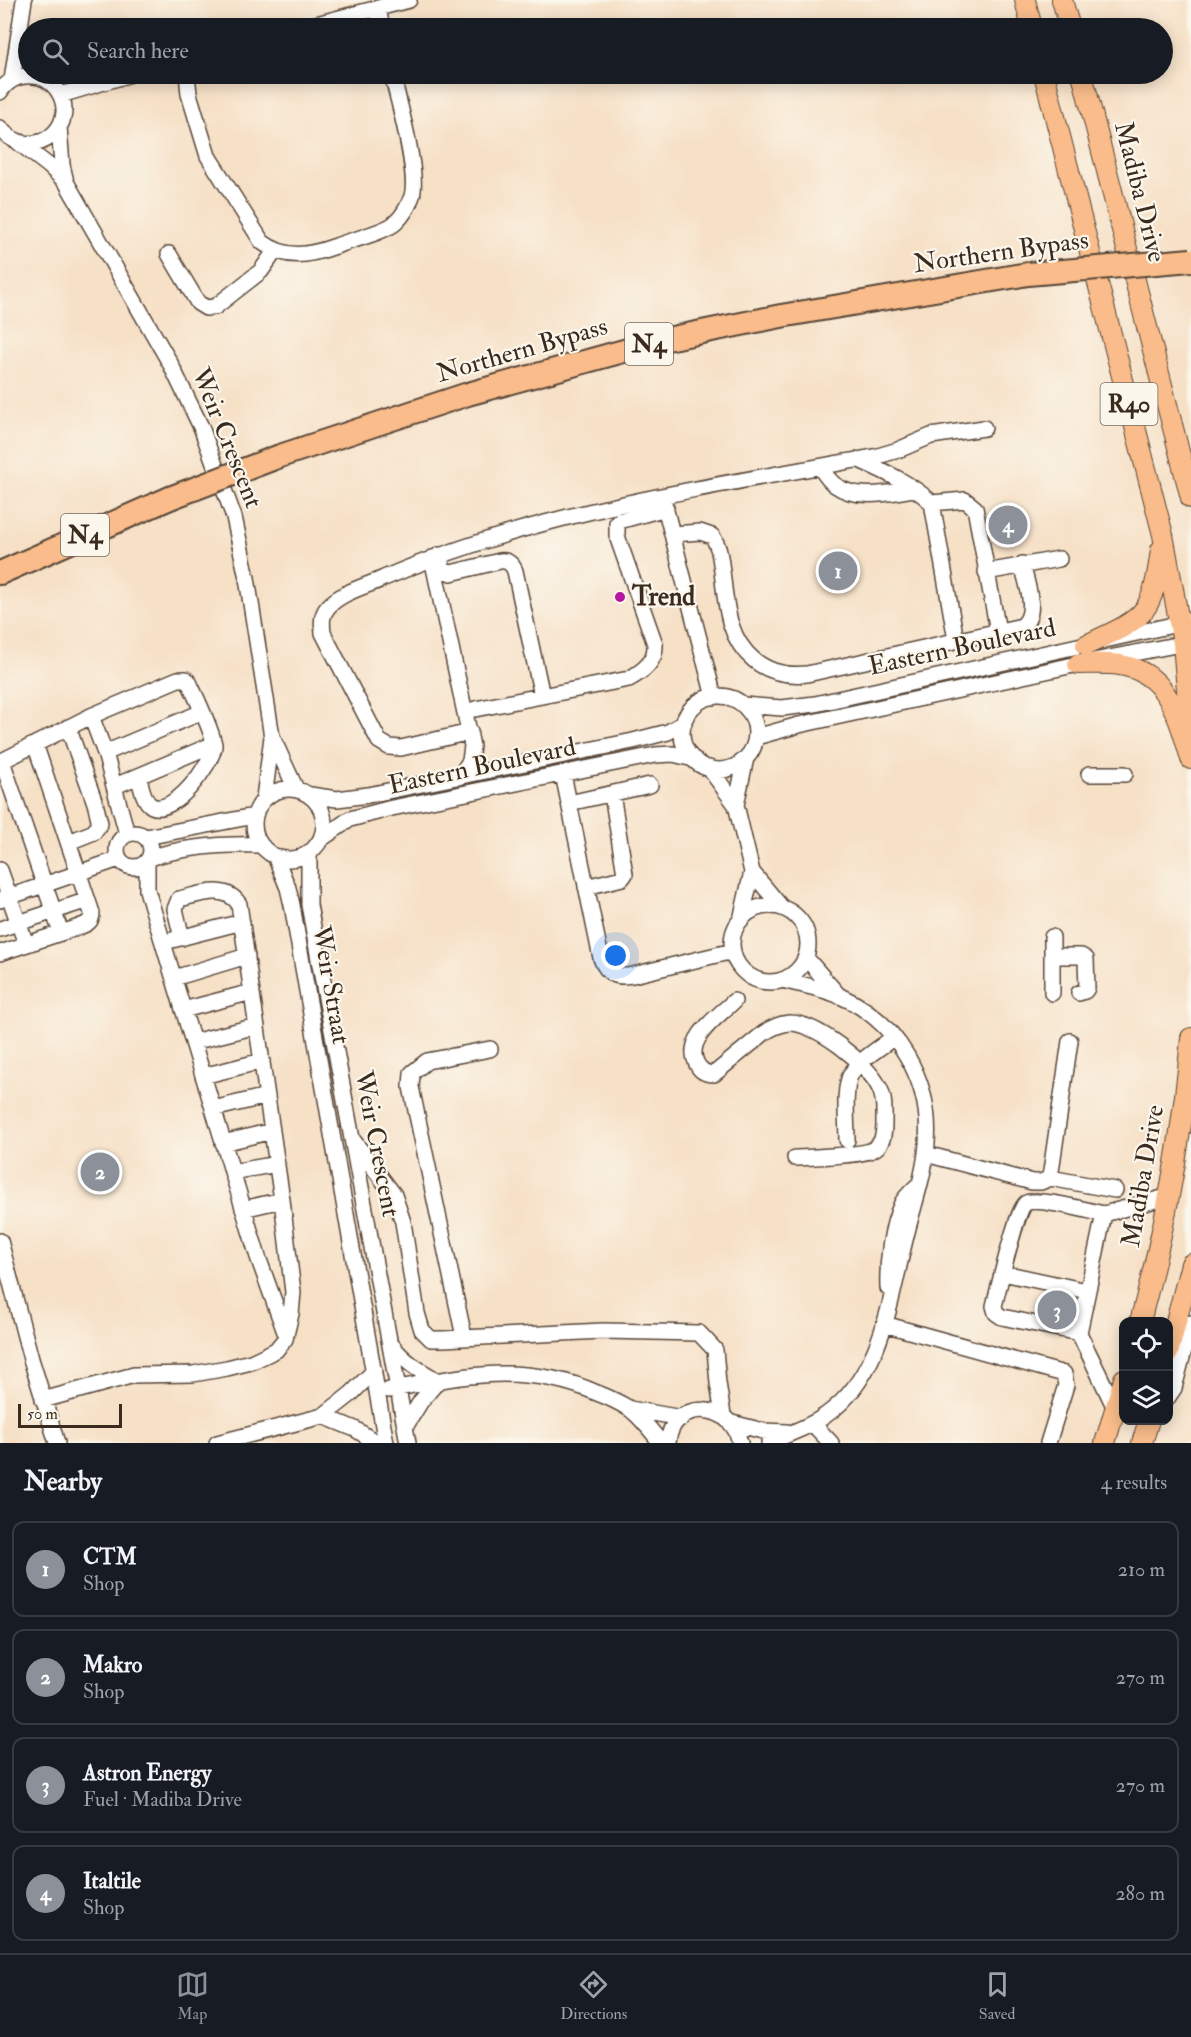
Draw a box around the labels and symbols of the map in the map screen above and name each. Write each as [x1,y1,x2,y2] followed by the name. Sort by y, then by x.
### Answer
[1107,118,1173,266] street label: Madiba Drive
[911,224,1091,281] street label: Northern Bypass
[433,310,612,391] street label: Northern Bypass
[625,323,673,365] road number: N4
[184,362,270,513] street label: Weir Crescent
[1100,383,1158,425] road number: R40
[988,502,1028,548] pin: 4
[61,514,109,556] road number: N4
[818,548,858,594] pin: 1
[631,581,695,613] place label: Trend
[613,590,627,604] marker: Trend
[865,611,1059,682] street label: Eastern Boulevard
[385,730,579,801] street label: Eastern Boulevard
[305,922,357,1047] street label: Weir Straat
[601,941,630,970] your location
[347,1067,407,1220] street label: Weir Crescent
[1115,1102,1171,1250] street label: Madiba Drive
[80,1150,120,1194] pin: 2
[1038,1288,1076,1332] pin: 3
[18,1401,122,1428] scale bar

